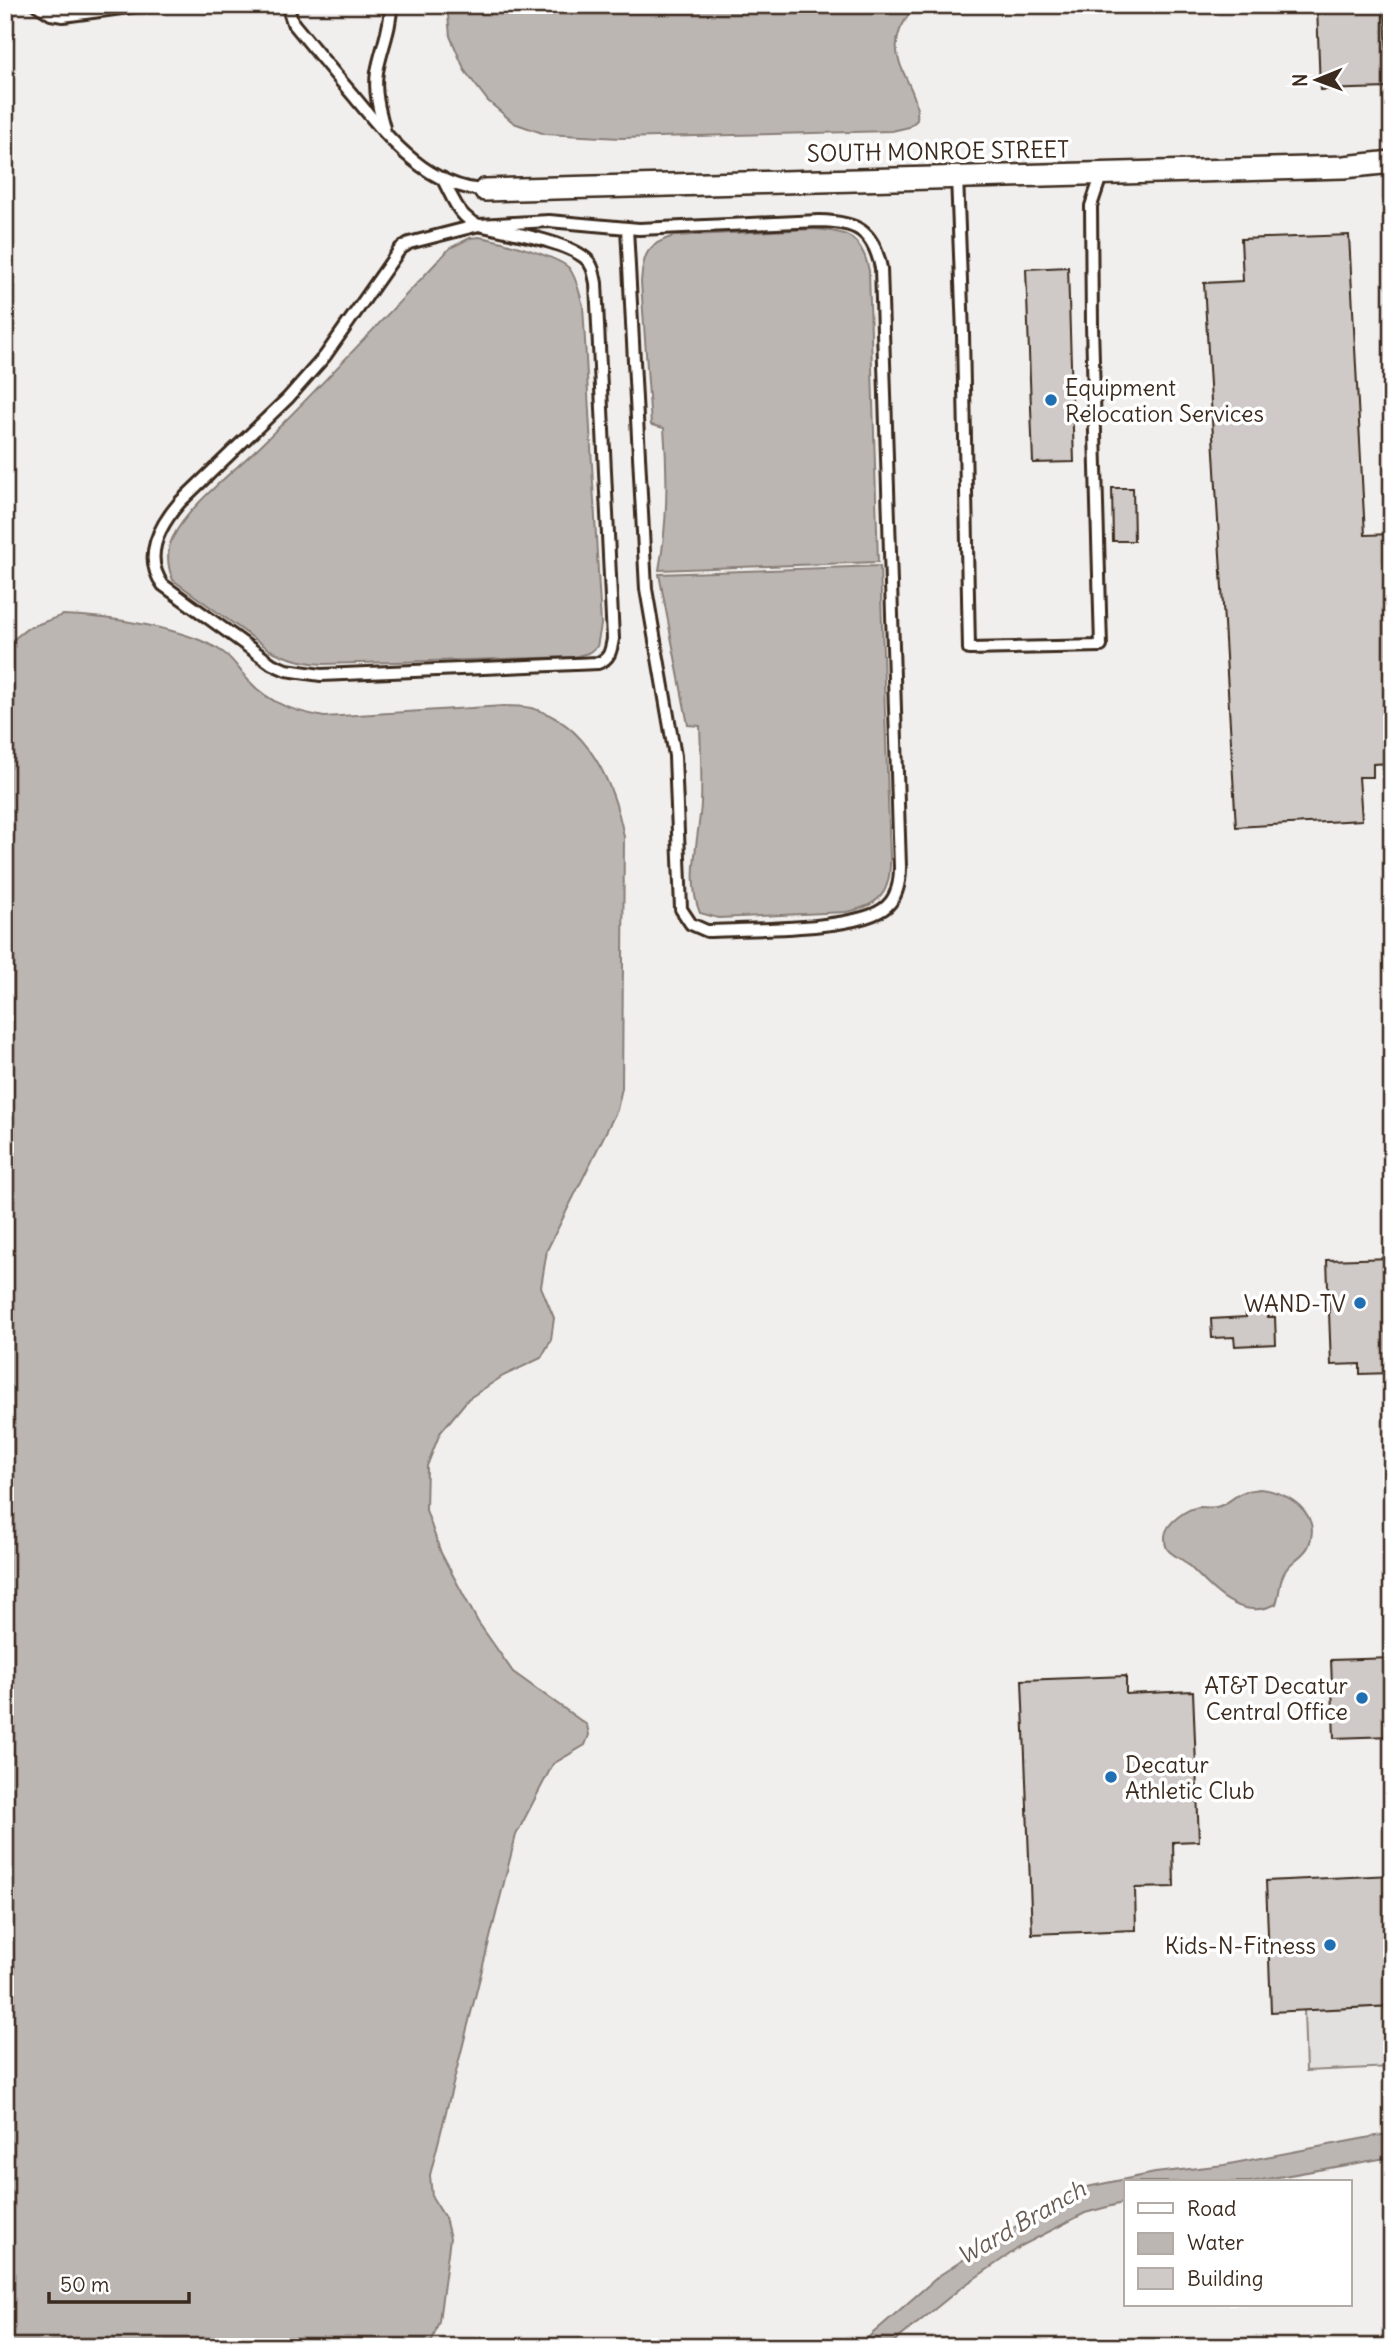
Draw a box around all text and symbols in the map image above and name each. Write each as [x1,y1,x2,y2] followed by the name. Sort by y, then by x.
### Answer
[1282,46,1352,116] north arrow
[1288,74,1312,87] text: N
[807,134,1069,168] street label: SOUTH MONROE STREET
[1065,373,1264,428] place label: Equipment Relocation Services
[1043,392,1059,408] marker: Equipment Relocation Services
[1244,1289,1346,1318] place label: WAND-TV
[1352,1295,1368,1311] marker: WAND-TV
[1204,1671,1349,1726] place label: AT&T Decatur Central Office
[1354,1690,1370,1706] marker: AT&T Decatur Central Office
[1125,1750,1255,1805] place label: Decatur Athletic Club
[1103,1769,1119,1785] marker: Decatur Athletic Club
[1165,1931,1316,1960] place label: Kids-N-Fitness
[1322,1937,1338,1953] marker: Kids-N-Fitness
[952,2173,1091,2271] water label: Ward Branch
[1124,2180,1352,2306] legend
[1187,2195,1236,2222] text: Road
[1187,2229,1245,2256] text: Water
[49,2261,189,2305] scale bar
[1187,2265,1263,2292] text: Building
[60,2271,109,2298] text: 50 m

